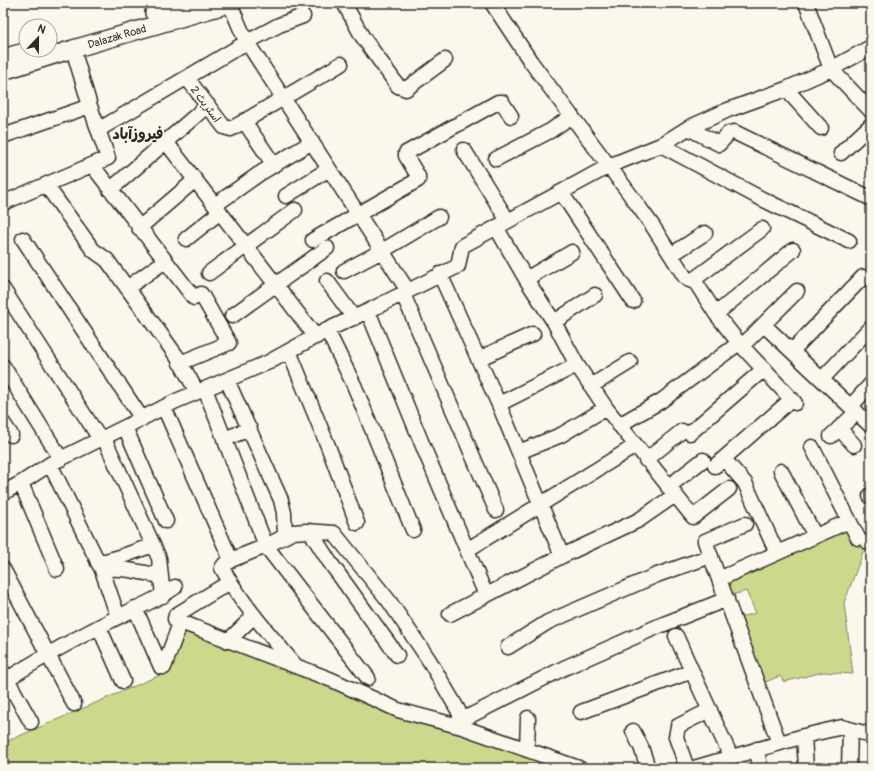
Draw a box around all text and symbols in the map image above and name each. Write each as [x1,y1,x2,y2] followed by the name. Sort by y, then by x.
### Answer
[18,18,58,58] north arrow
[36,22,48,37] text: N
[86,22,148,51] street label: Dalazak Road
[188,84,223,125] street label: اسٹریٹ 2
[113,125,164,144] district label: فیروزآباد

